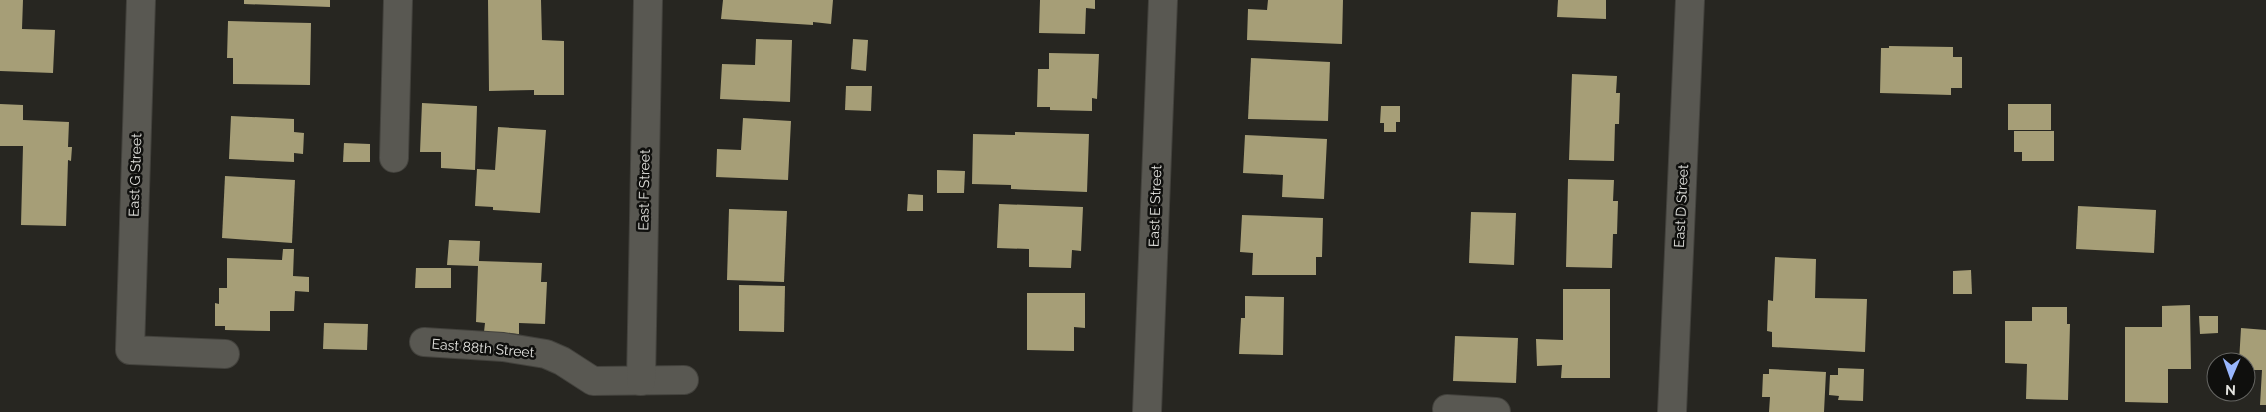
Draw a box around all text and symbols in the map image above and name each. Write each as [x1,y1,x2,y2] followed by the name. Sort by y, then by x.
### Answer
[126,133,144,217] street label: East G Street
[635,149,653,231] street label: East F Street
[1146,164,1164,247] street label: East E Street
[1671,164,1691,248] street label: East D Street
[431,336,535,360] street label: East 88th Street
[2206,352,2256,402] north arrow
[2225,382,2236,398] text: N

